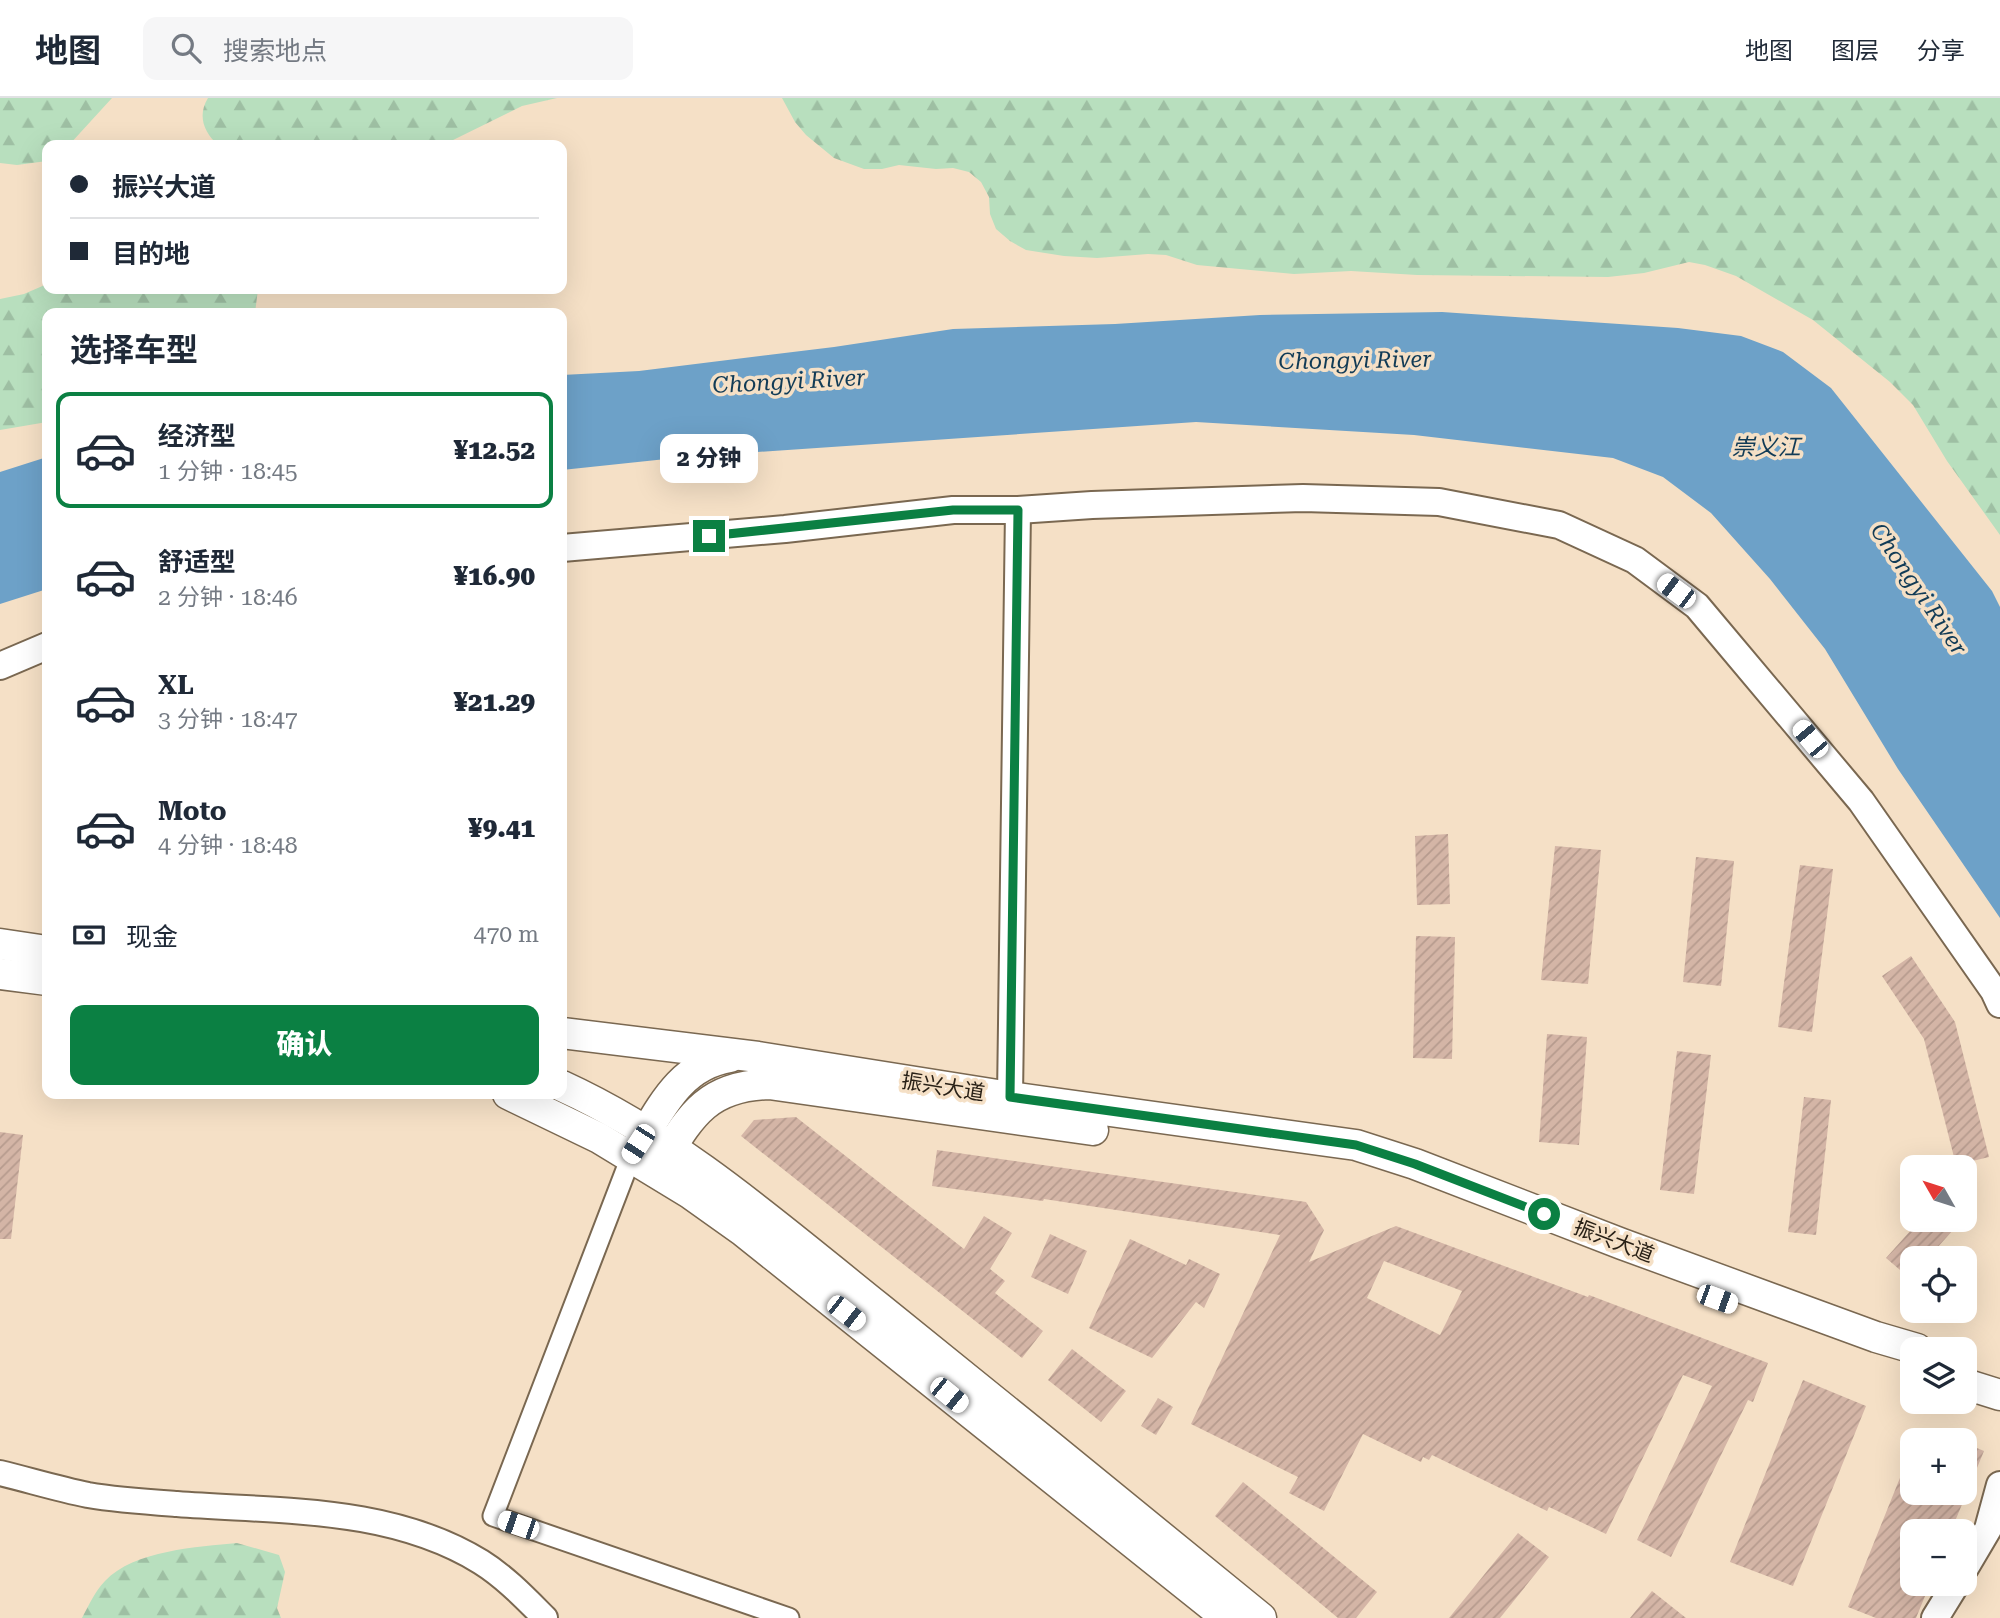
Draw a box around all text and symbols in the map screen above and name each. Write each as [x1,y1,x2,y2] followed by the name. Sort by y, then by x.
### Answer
[143,17,633,80] search box
[167,29,205,67] icon: search
[35,31,101,70] text: 地图
[223,36,327,66] text: 搜索地点
[1745,37,1793,65] text: 地图
[1831,37,1879,65] text: 图层
[1917,37,1965,65] text: 分享
[112,172,216,202] text: 振兴大道
[112,239,190,269] text: 目的地
[70,331,198,369] text: 选择车型
[1278,346,1432,375] water label: Chongyi River
[712,364,867,399] water label: Chongyi River
[74,419,137,482] icon: car
[158,421,236,451] text: 经济型
[660,434,758,484] callout: 2 分钟
[1732,434,1804,461] water label: 崇义江
[454,435,535,465] text: ¥12.52
[677,445,741,472] text: 2 分钟
[158,458,298,485] text: 1 分钟 · 18:45
[1865,518,1973,661] water label: Chongyi River
[693,520,725,552] route end
[74,545,137,608] icon: car
[158,547,236,577] text: 舒适型
[454,561,535,591] text: ¥16.90
[1653,570,1700,612] car
[158,584,298,611] text: 2 分钟 · 18:46
[158,670,194,700] text: XL
[74,671,137,734] icon: car
[454,687,535,717] text: ¥21.29
[158,706,298,733] text: 3 分钟 · 18:47
[1789,716,1832,762] car
[158,796,227,826] text: Moto
[74,797,137,860] icon: car
[468,813,535,843] text: ¥9.41
[158,832,298,859] text: 4 分钟 · 18:48
[70,916,108,954] icon: cash
[474,921,539,948] text: 470 m
[126,922,178,952] text: 现金
[70,1005,539,1085] button: 确认
[900,1069,986,1105] street label: 振兴大道
[618,1121,659,1167] car
[1900,1155,1978,1232] north arrow
[1900,1155,1977,1596] map controls
[1528,1198,1560,1230] route start
[1570,1215,1658,1267] street label: 振兴大道
[1900,1246,1977,1323] button: locate
[1694,1282,1741,1316] car
[823,1292,870,1334] car
[1900,1337,1977,1414] button: layers
[927,1374,972,1416] car
[1900,1428,1977,1505] button: +
[495,1508,542,1542] car
[1900,1519,1977,1596] button: −

